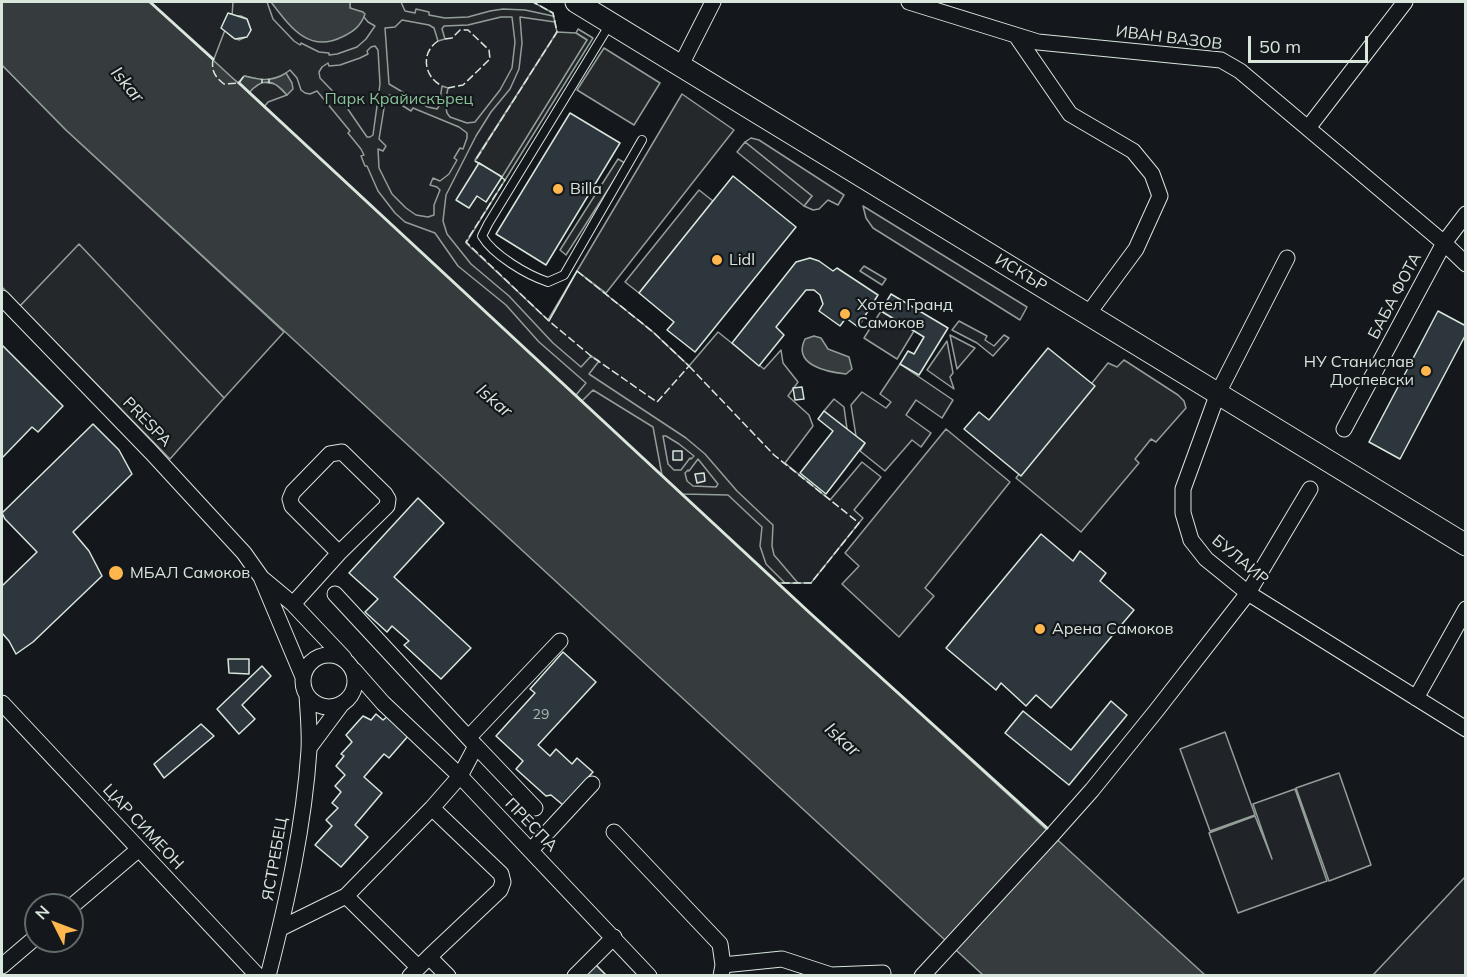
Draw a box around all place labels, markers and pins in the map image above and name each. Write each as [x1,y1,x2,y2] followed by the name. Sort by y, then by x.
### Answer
[570,179,602,199] place label: Billa
[551,182,565,196] marker: Billa
[729,250,755,270] place label: Lidl
[710,253,724,267] marker: Lidl
[857,295,953,333] place label: Хотел Гранд Самоков
[838,307,852,321] marker: Хотел Гранд Самоков
[1304,352,1414,390] place label: НУ Станислав Доспевски
[1419,364,1433,378] marker: НУ Станислав Доспевски
[130,563,250,583] place label: МБАЛ Самоков
[107,564,125,582] marker: МБАЛ Самоков
[1052,619,1173,639] place label: Арена Самоков
[1033,622,1047,636] marker: Арена Самоков

